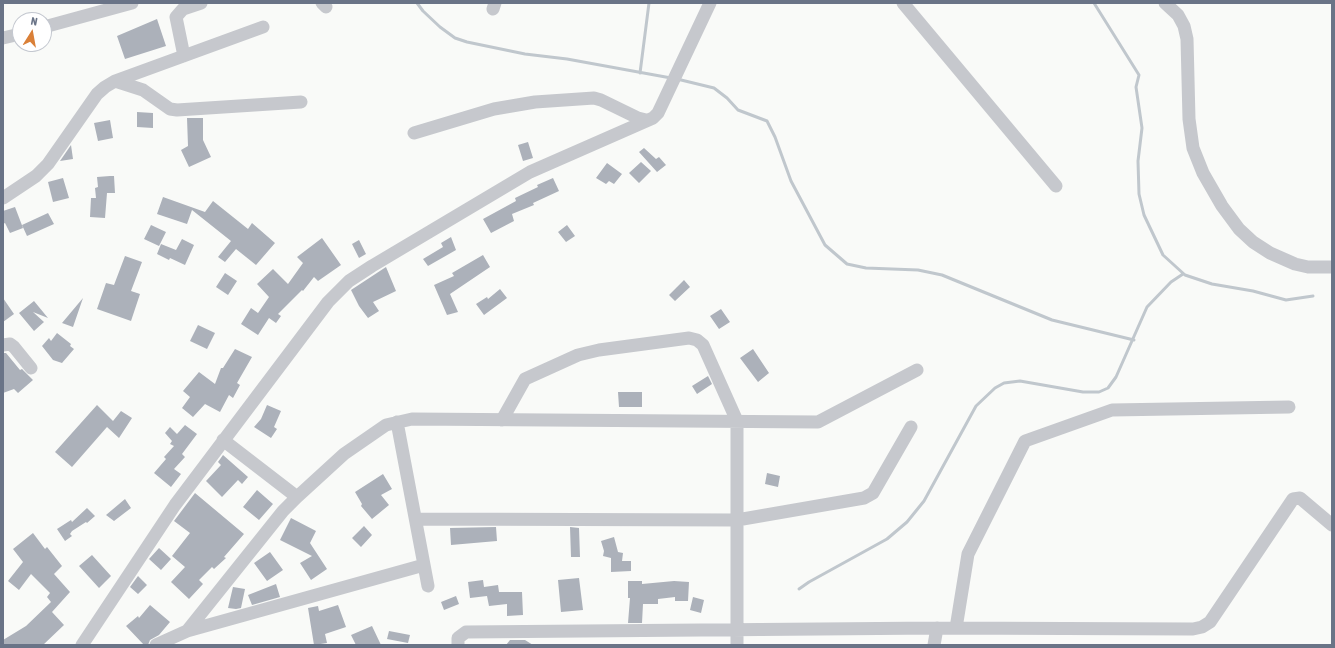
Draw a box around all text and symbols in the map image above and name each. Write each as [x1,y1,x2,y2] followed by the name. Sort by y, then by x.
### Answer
[12,12,52,52] north arrow
[30,15,38,28] text: N

